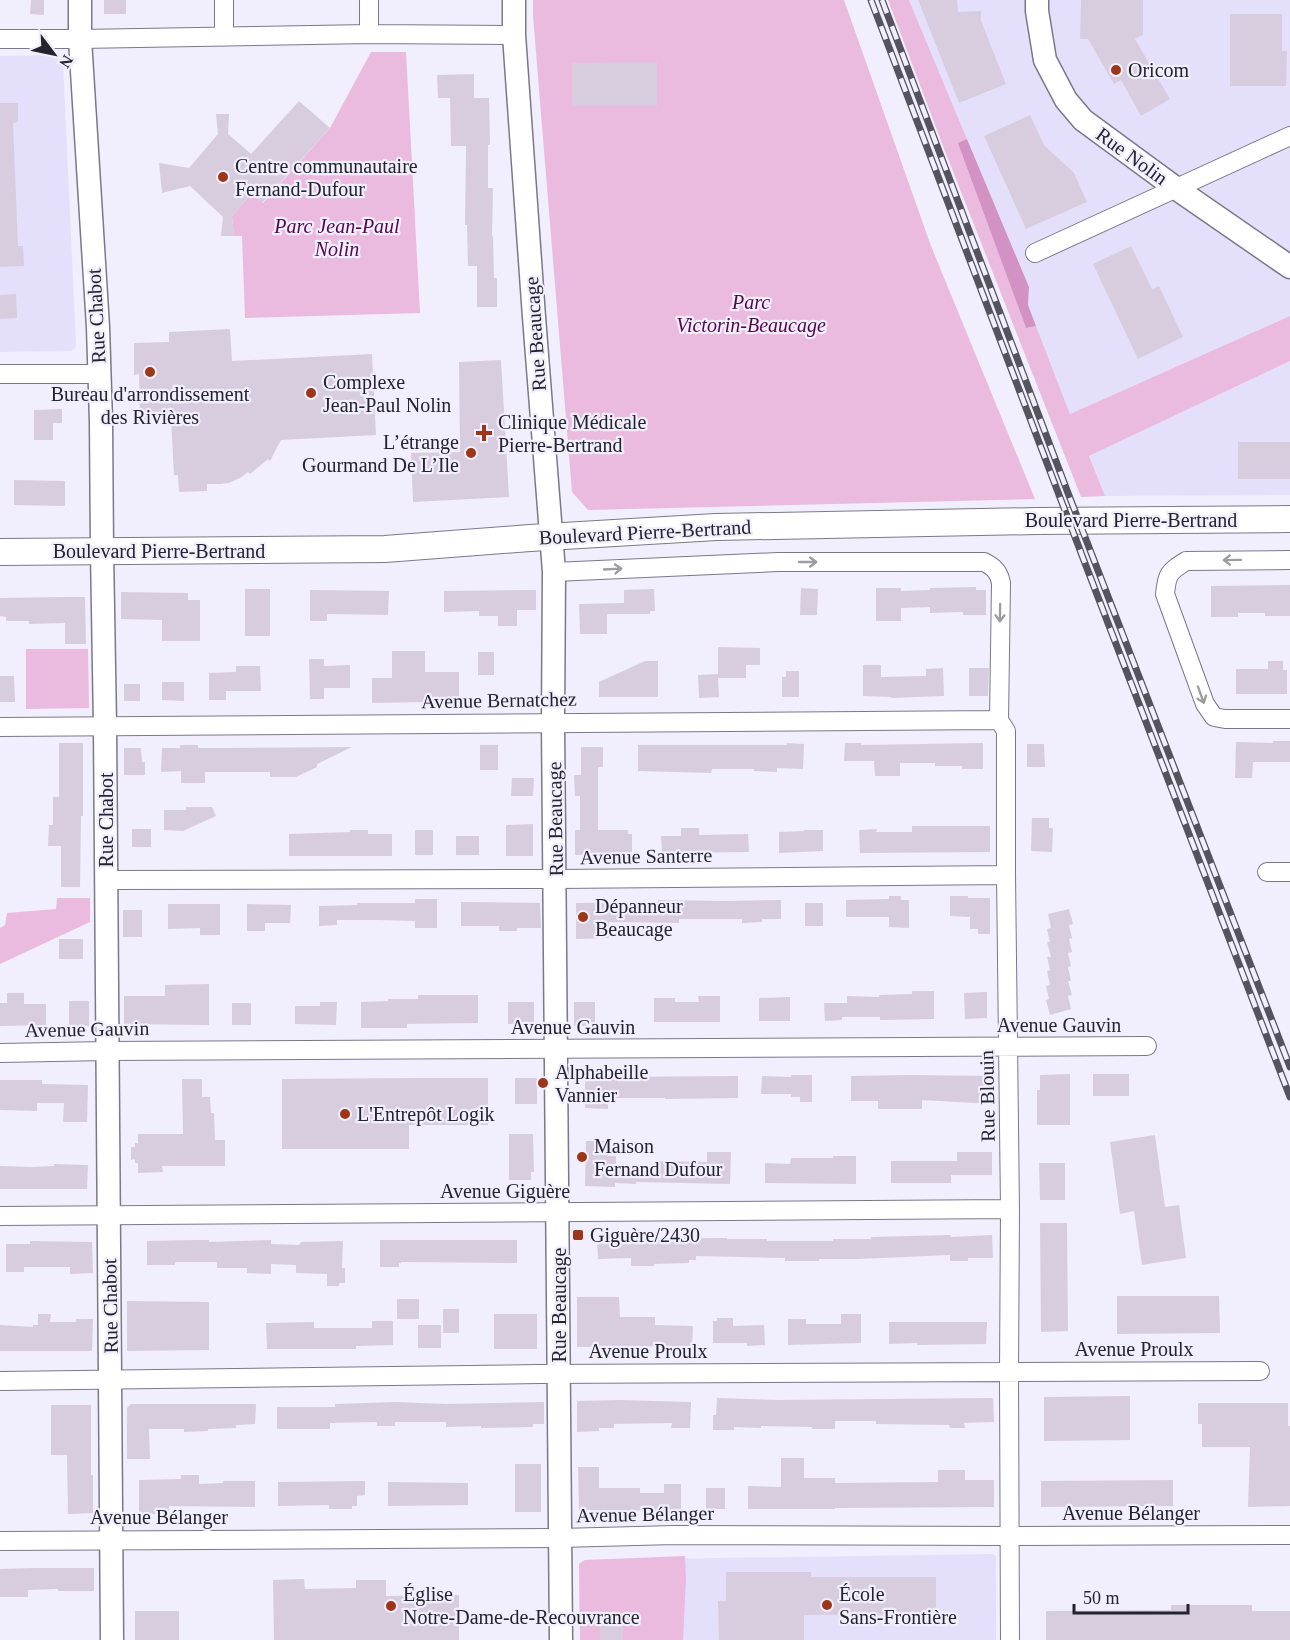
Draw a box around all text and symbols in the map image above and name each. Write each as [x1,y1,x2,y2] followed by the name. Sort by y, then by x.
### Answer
[24,24,84,84] north arrow
[56,52,77,71] text: N
[1128,59,1190,81] place label: Oricom
[1109,63,1123,77] marker: Oricom
[1092,123,1172,189] street label: Rue Nolin
[235,155,418,200] place label: Centre communautaire Fernand-Dufour
[216,170,230,184] marker: Centre communautaire Fernand-Dufour
[273,215,400,260] park label: Parc Jean-Paul Nolin
[83,268,109,364] street label: Rue Chabot
[520,276,551,392] street label: Rue Beaucage
[676,291,826,337] park label: Parc Victorin-Beaucage
[143,365,157,379] marker: Bureau d'arrondissement des Rivières
[323,371,451,416] place label: Complexe Jean-Paul Nolin
[51,383,250,428] place label: Bureau d'arrondissement des Rivières
[304,386,318,400] marker: Complexe Jean-Paul Nolin
[498,411,646,456] place label: Clinique Médicale Pierre-Bertrand
[475,424,493,442] marker: Clinique Médicale Pierre-Bertrand
[302,431,459,476] place label: L’étrange Gourmand De L’Ile
[464,446,478,460] marker: L’étrange Gourmand De L’Ile
[1025,509,1237,531] street label: Boulevard Pierre-Bertrand
[538,515,752,549] street label: Boulevard Pierre-Bertrand
[53,540,265,562] street label: Boulevard Pierre-Bertrand
[1222,555,1242,566] one-way arrow
[797,556,817,568] one-way arrow
[602,564,622,575] one-way arrow
[994,602,1006,622] one-way arrow
[1197,685,1208,704] one-way arrow
[421,688,577,712] street label: Avenue Bernatchez
[543,761,568,877] street label: Rue Beaucage
[95,772,117,868] street label: Rue Chabot
[580,844,712,868] street label: Avenue Santerre
[595,895,683,941] place label: Dépanneur Beaucage
[576,910,590,924] marker: Dépanneur Beaucage
[997,1014,1121,1036] street label: Avenue Gauvin
[511,1016,635,1038] street label: Avenue Gauvin
[25,1017,149,1041] street label: Avenue Gauvin
[975,1050,999,1142] street label: Rue Blouin
[555,1061,648,1106] place label: Alphabeille Vannier
[536,1076,550,1090] marker: Alphabeille Vannier
[357,1103,494,1126] place label: L'Entrepôt Logik
[338,1107,352,1121] marker: L'Entrepôt Logik
[594,1135,723,1180] place label: Maison Fernand Dufour
[575,1150,589,1164] marker: Maison Fernand Dufour
[440,1180,570,1203] street label: Avenue Giguère
[590,1224,700,1247] place label: Giguère/2430
[571,1228,585,1242] marker: Giguère/2430
[548,1247,571,1362] street label: Rue Beaucage
[98,1258,122,1354] street label: Rue Chabot
[1074,1338,1194,1360] street label: Avenue Proulx
[588,1340,708,1362] street label: Avenue Proulx
[576,1502,714,1527] street label: Avenue Bélanger
[1062,1502,1200,1525] street label: Avenue Bélanger
[90,1506,228,1529] street label: Avenue Bélanger
[1074,1577,1188,1615] scale bar
[403,1583,640,1628] place label: Église Notre-Dame-de-Recouvrance
[839,1583,957,1628] place label: École Sans-Frontière
[1083,1588,1120,1608] text: 50 m
[820,1598,834,1612] marker: École Sans-Frontière
[384,1599,398,1613] marker: Église Notre-Dame-de-Recouvrance

